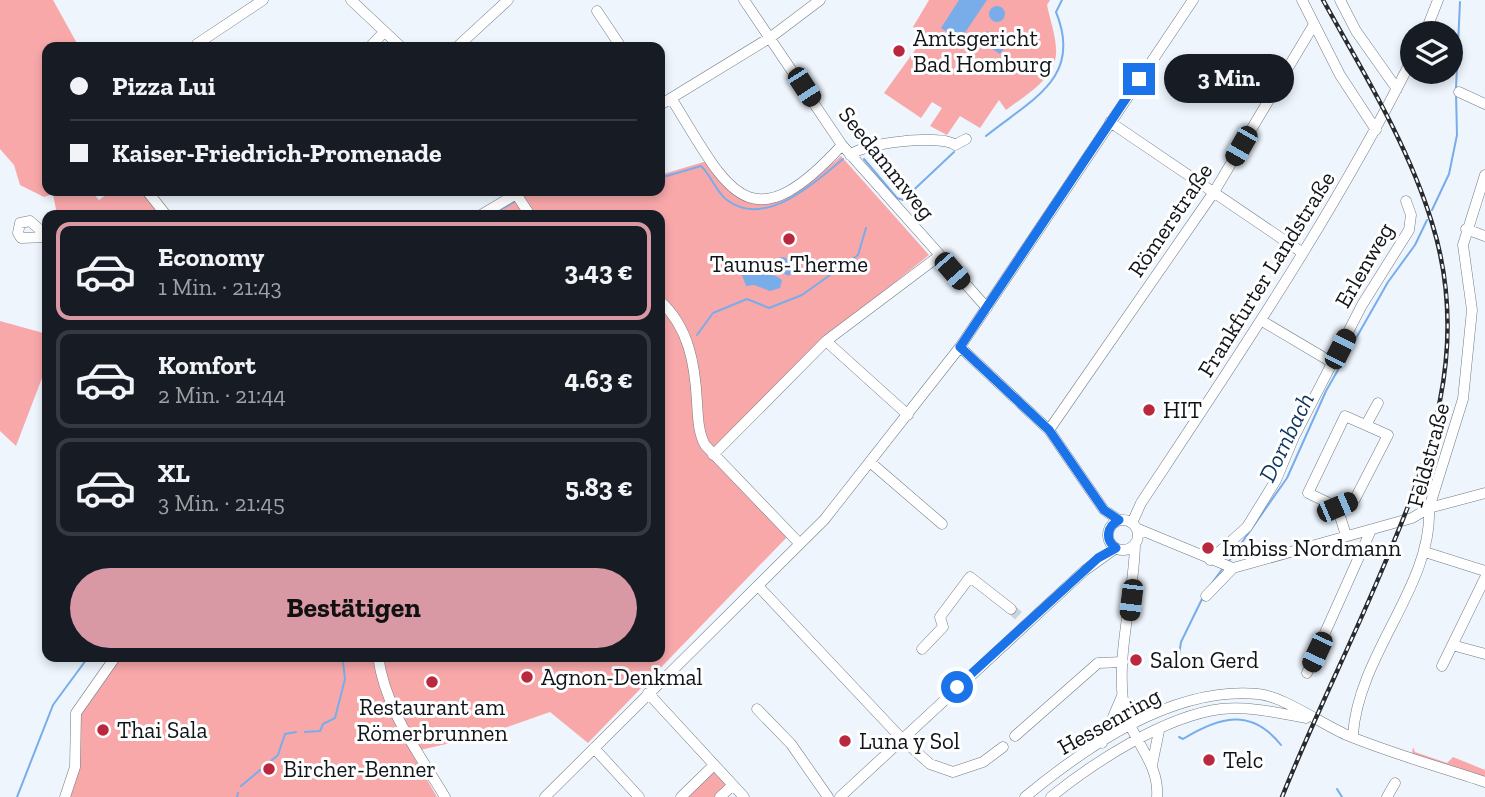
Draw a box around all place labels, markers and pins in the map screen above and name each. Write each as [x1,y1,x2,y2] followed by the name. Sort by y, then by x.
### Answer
[913,24,1052,78] place label: Amtsgericht Bad Homburg
[891,43,907,59] marker: Amtsgericht Bad Homburg
[781,231,797,247] marker: Taunus-Therme
[710,250,868,278] place label: Taunus-Therme
[1163,396,1202,424] place label: HIT
[1141,402,1157,418] marker: HIT
[1222,534,1401,562] place label: Imbiss Nordmann
[1200,540,1216,556] marker: Imbiss Nordmann
[1150,646,1259,674] place label: Salon Gerd
[1128,652,1144,668] marker: Salon Gerd
[541,663,703,691] place label: Agnon-Denkmal
[519,669,535,685] marker: Agnon-Denkmal
[424,674,440,690] marker: Restaurant am Römerbrunnen
[356,693,508,747] place label: Restaurant am Römerbrunnen
[117,716,208,744] place label: Thai Sala
[95,722,111,738] marker: Thai Sala
[859,727,960,755] place label: Luna y Sol
[837,733,853,749] marker: Luna y Sol
[1223,746,1263,774] place label: Telc
[1201,752,1217,768] marker: Telc
[283,755,436,783] place label: Bircher-Benner
[261,761,277,777] marker: Bircher-Benner

